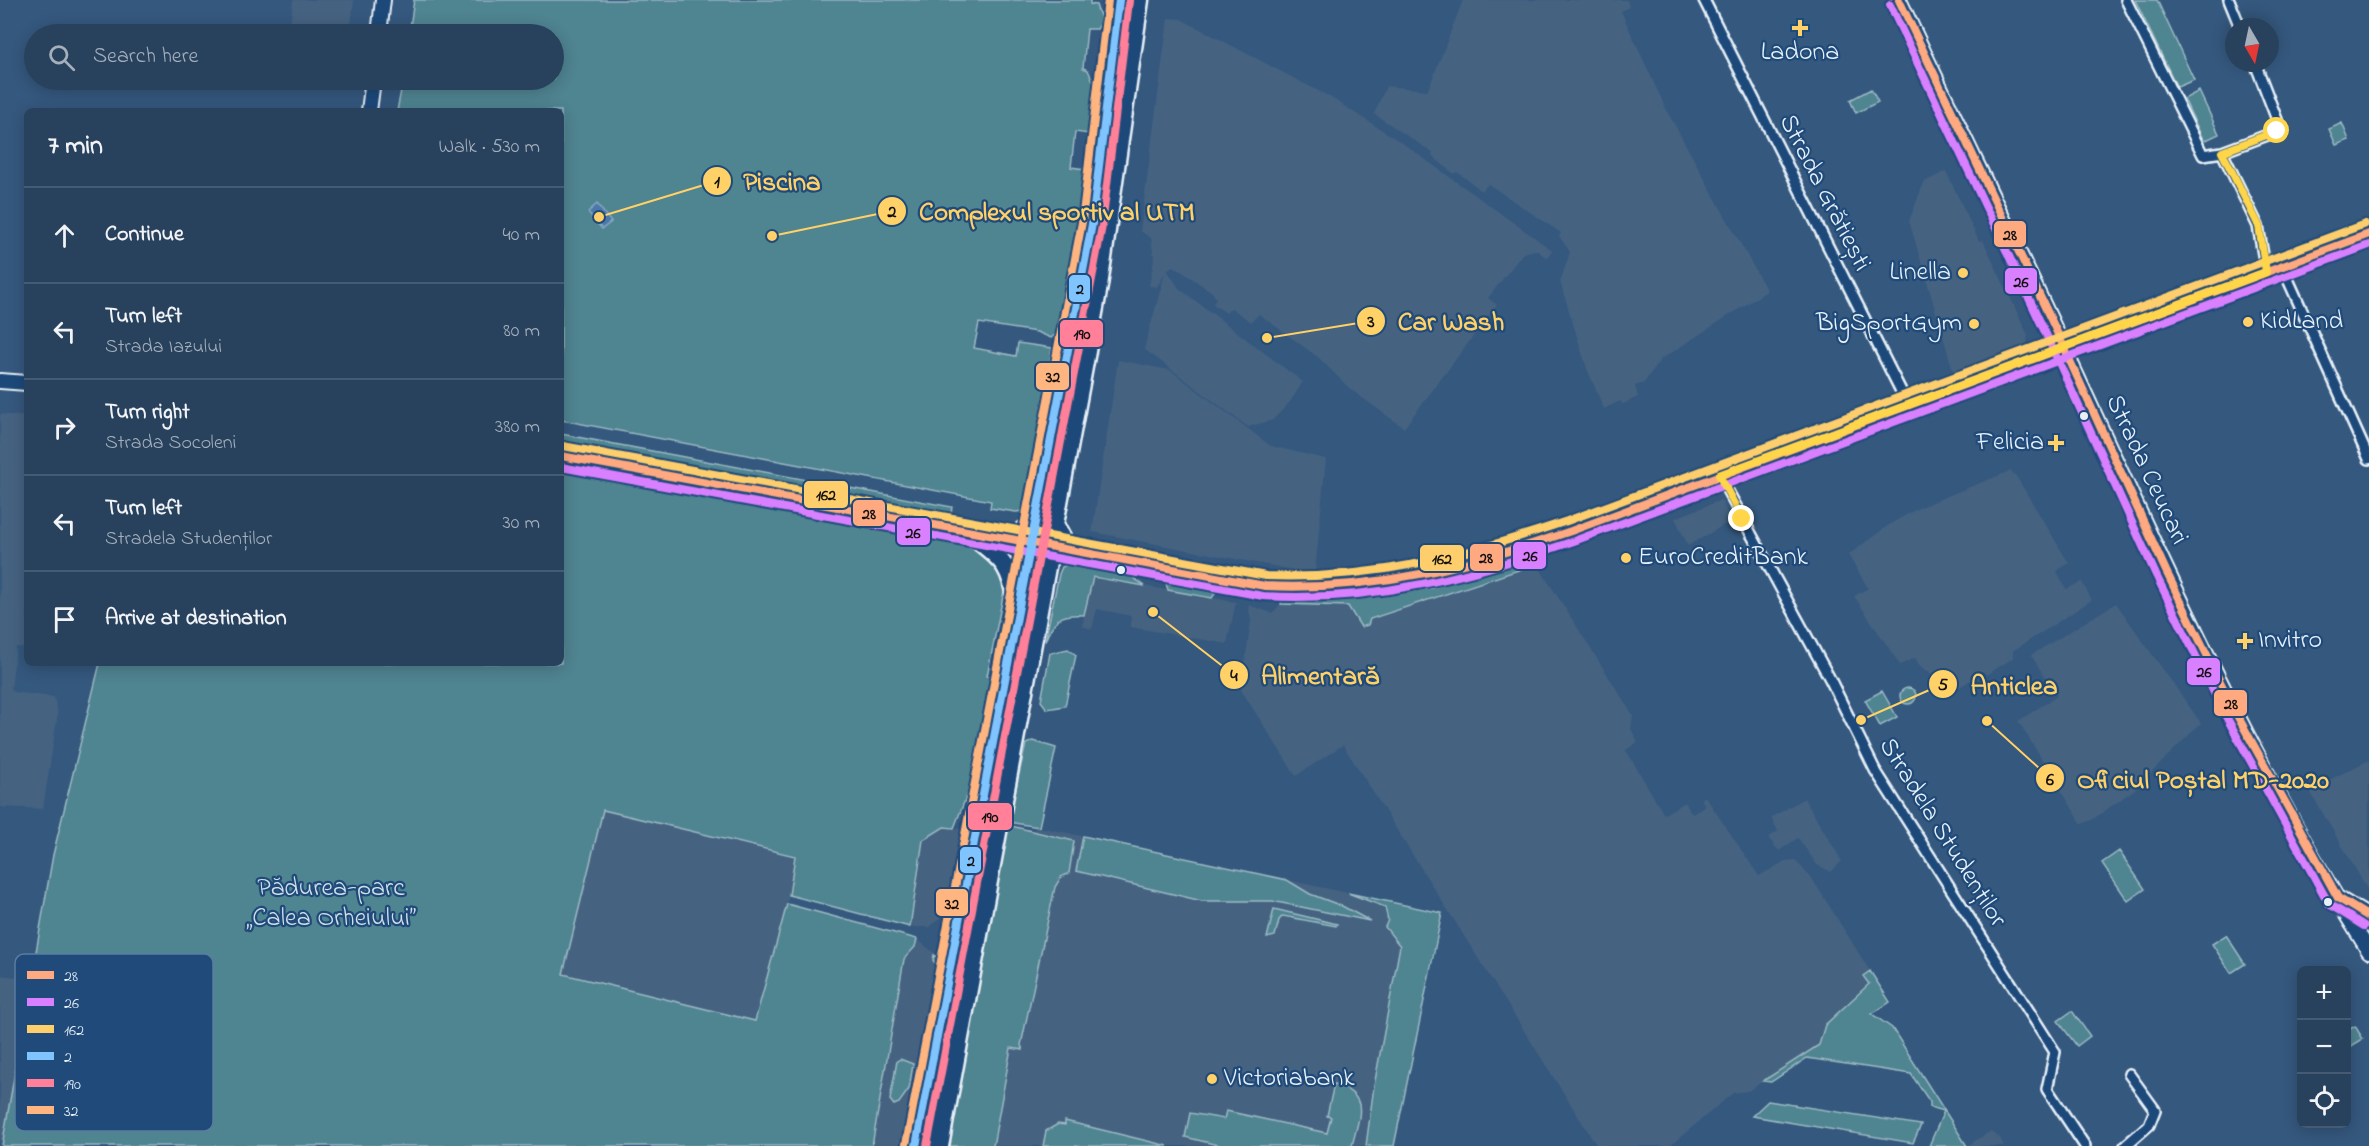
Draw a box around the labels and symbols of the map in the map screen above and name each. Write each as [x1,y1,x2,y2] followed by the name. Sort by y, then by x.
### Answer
[2225,18,2279,72] north arrow
[1793,21,1807,35] marker: Ladona
[1761,34,1839,72] place label: Ladona
[1768,108,1880,278] street label: Strada Grătiești
[2263,117,2289,143] route start
[702,158,833,203] callout: Piscina
[743,164,821,203] text: Piscina
[714,170,720,196] text: 1
[877,188,1207,233] callout: Complexul sportiv al UTM
[919,194,1195,233] text: Complexul sportiv al UTM
[887,200,897,226] text: 2
[1993,220,2027,248] line badge: 28
[2002,224,2017,248] text: 28
[1889,254,1951,292] place label: Linella
[1956,266,1970,280] marker: Linella
[2004,267,2038,295] line badge: 26
[2013,271,2029,295] text: 26
[1068,274,1091,303] line badge: 2
[1075,278,1084,302] text: 2
[1356,298,1516,343] callout: Car Wash
[2260,303,2343,341] place label: KidLand
[1398,304,1504,343] text: Car Wash
[1815,305,1962,343] place label: BigSportGym
[1366,310,1375,336] text: 3
[2241,315,2255,329] marker: KidLand
[1967,317,1981,331] marker: BigSportGym
[1059,319,1104,348] line badge: 190
[1074,323,1090,347] text: 190
[1035,362,1070,391] line badge: 32
[1045,366,1060,390] text: 32
[2095,389,2197,551] street label: Strada Ceucari
[2078,410,2090,422] unlabelled marker
[1975,424,2044,462] place label: Felicia
[2049,436,2063,450] marker: Felicia
[803,480,849,509] line badge: 162
[816,484,836,508] text: 162
[852,499,886,527] line badge: 28
[861,503,876,527] text: 28
[1728,505,1754,531] route end
[896,517,931,546] line badge: 26
[905,522,921,546] text: 26
[1638,539,1808,577] place label: EuroCreditBank
[1512,541,1547,570] line badge: 26
[1469,543,1504,572] line badge: 28
[1419,544,1465,572] line badge: 162
[1522,545,1538,569] text: 26
[1478,547,1493,571] text: 28
[1432,548,1452,572] text: 162
[1619,551,1633,565] marker: EuroCreditBank
[1115,564,1127,576] unlabelled marker
[2258,622,2322,660] place label: Invitro
[2236,632,2254,650] marker: Invitro
[1219,653,1391,698] callout: Alimentară
[2186,657,2221,686] line badge: 26
[1261,658,1379,697] text: Alimentară
[2196,661,2212,685] text: 26
[1928,662,2069,707] callout: Anticlea
[1230,664,1238,690] text: 4
[1970,668,2058,707] text: Anticlea
[1938,673,1949,699] text: 5
[2213,689,2248,717] line badge: 28
[2223,693,2238,717] text: 28
[1868,731,2016,936] street label: Stradela Studenților
[2035,756,2341,801] callout: Oficiul Poștal MD-2020
[2077,762,2329,801] text: Oficiul Poștal MD-2020
[2046,768,2054,794] text: 6
[967,802,1013,831] line badge: 190
[982,806,998,830] text: 190
[959,846,982,874] line badge: 2
[966,850,975,874] text: 2
[246,870,416,938] park label: Pădurea-parc „Calea Orheiului”
[935,888,969,917] line badge: 32
[944,893,959,917] text: 32
[2322,896,2334,908] unlabelled marker
[15,954,213,1131] legend
[64,965,78,989] text: 28
[64,992,79,1016] text: 26
[64,1019,84,1043] text: 162
[64,1046,72,1070] text: 2
[1223,1060,1355,1098] place label: Victoriabank
[1205,1072,1219,1086] marker: Victoriabank
[64,1073,81,1097] text: 190
[64,1100,79,1124] text: 32

